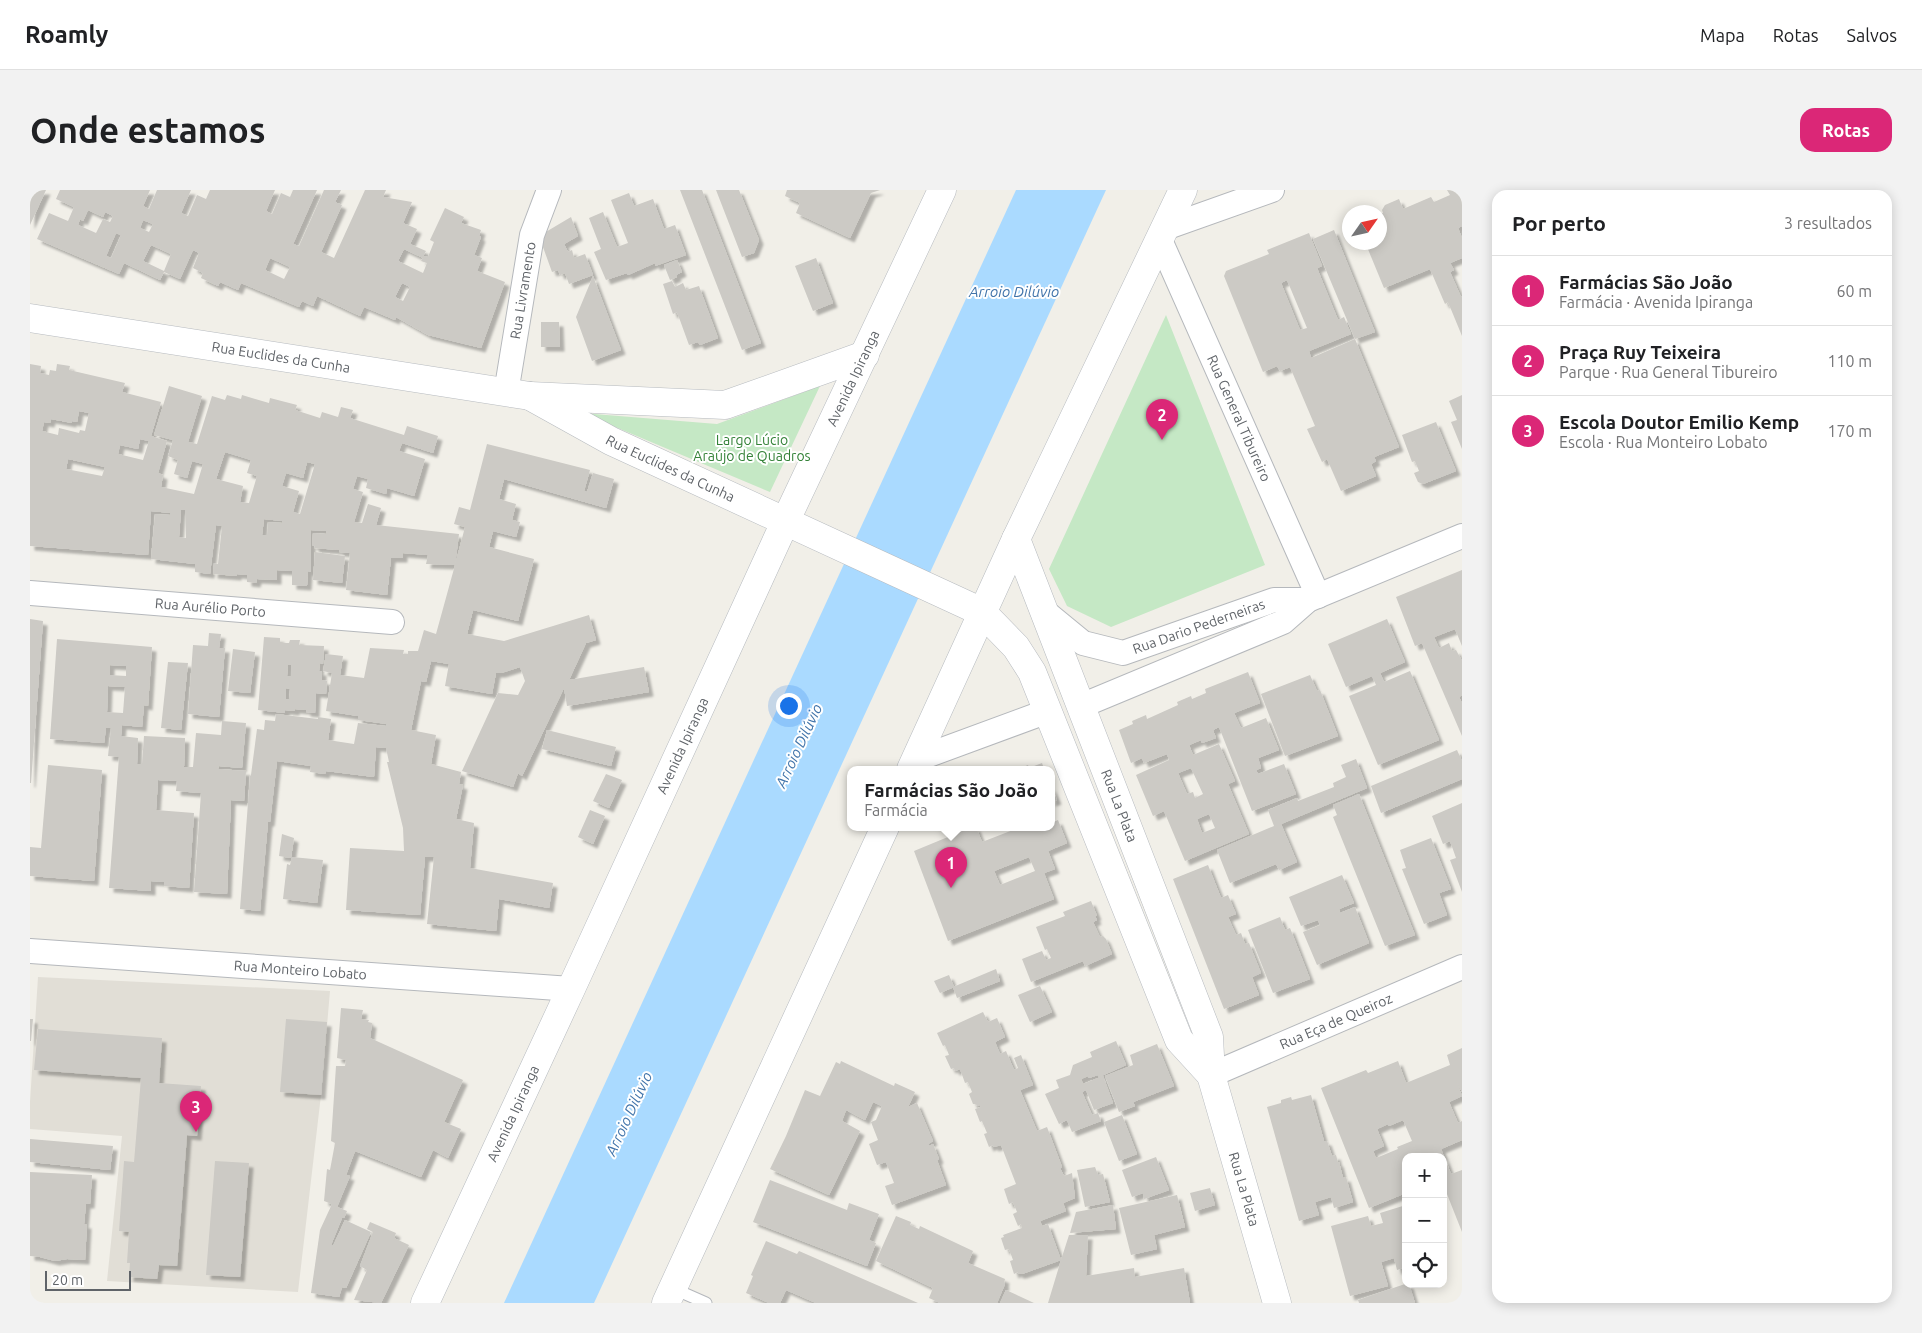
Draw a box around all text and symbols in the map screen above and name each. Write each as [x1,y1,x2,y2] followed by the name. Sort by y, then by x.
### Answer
[25,21,108,48] text: Roamly
[1700,25,1745,45] text: Mapa
[1773,25,1819,45] text: Rotas
[1847,25,1897,45] text: Salvos
[1800,108,1892,152] button: Rotas
[30,110,265,150] text: Onde estamos
[1342,205,1387,250] north arrow
[1512,211,1606,235] text: Por perto
[1784,214,1872,232] text: 3 resultados
[507,240,539,340] street label: Rua Livramento
[1559,271,1733,293] text: Farmácias São João
[1523,282,1533,300] text: 1
[1836,282,1872,300] text: 60 m
[968,283,1059,300] water label: Arroio Dilúvio
[1559,293,1753,311] text: Farmácia · Avenida Ipiranga
[823,328,883,429] street label: Avenida Ipiranga
[211,338,351,376] street label: Rua Euclides da Cunha
[1559,341,1721,363] text: Praça Ruy Teixeira
[1204,352,1274,484] street label: Rua General Tibureiro
[1523,352,1533,370] text: 2
[1827,352,1872,370] text: 110 m
[1559,363,1778,381] text: Parque · Rua General Tibureiro
[1146,399,1178,440] pin: 2
[1559,411,1799,433] text: Escola Doutor Emilio Kemp
[1523,422,1533,440] text: 3
[1827,422,1872,440] text: 170 m
[603,432,737,505] street label: Rua Euclides da Cunha
[693,432,811,464] park label: Largo Lúcio Araújo de Quadros
[1559,433,1768,451] text: Escola · Rua Monteiro Lobato
[154,595,266,620] street label: Rua Aurélio Porto
[1130,596,1267,657] street label: Rua Dario Pederneiras
[776,693,802,719] your location
[654,695,712,796] street label: Avenida Ipiranga
[771,701,825,791] water label: Arroio Dilúvio
[847,766,1055,831] popup
[1098,767,1141,844] street label: Rua La Plata
[864,779,1038,801] text: Farmácias São João
[864,801,928,819] text: Farmácia
[935,847,967,888] pin: 1
[233,957,367,983] street label: Rua Monteiro Lobato
[1277,990,1395,1052] street label: Rua Eça de Queiroz
[484,1063,542,1164] street label: Avenida Ipiranga
[601,1069,655,1159] water label: Arroio Dilúvio
[180,1091,212,1132] pin: 3
[1226,1150,1262,1228] street label: Rua La Plata
[1402,1153,1447,1288] map controls
[1402,1153,1447,1198] button: +
[1402,1198,1447,1243] button: −
[1402,1243,1447,1288] button: locate
[45,1268,131,1291] scale bar
[52,1272,83,1288] text: 20 m

